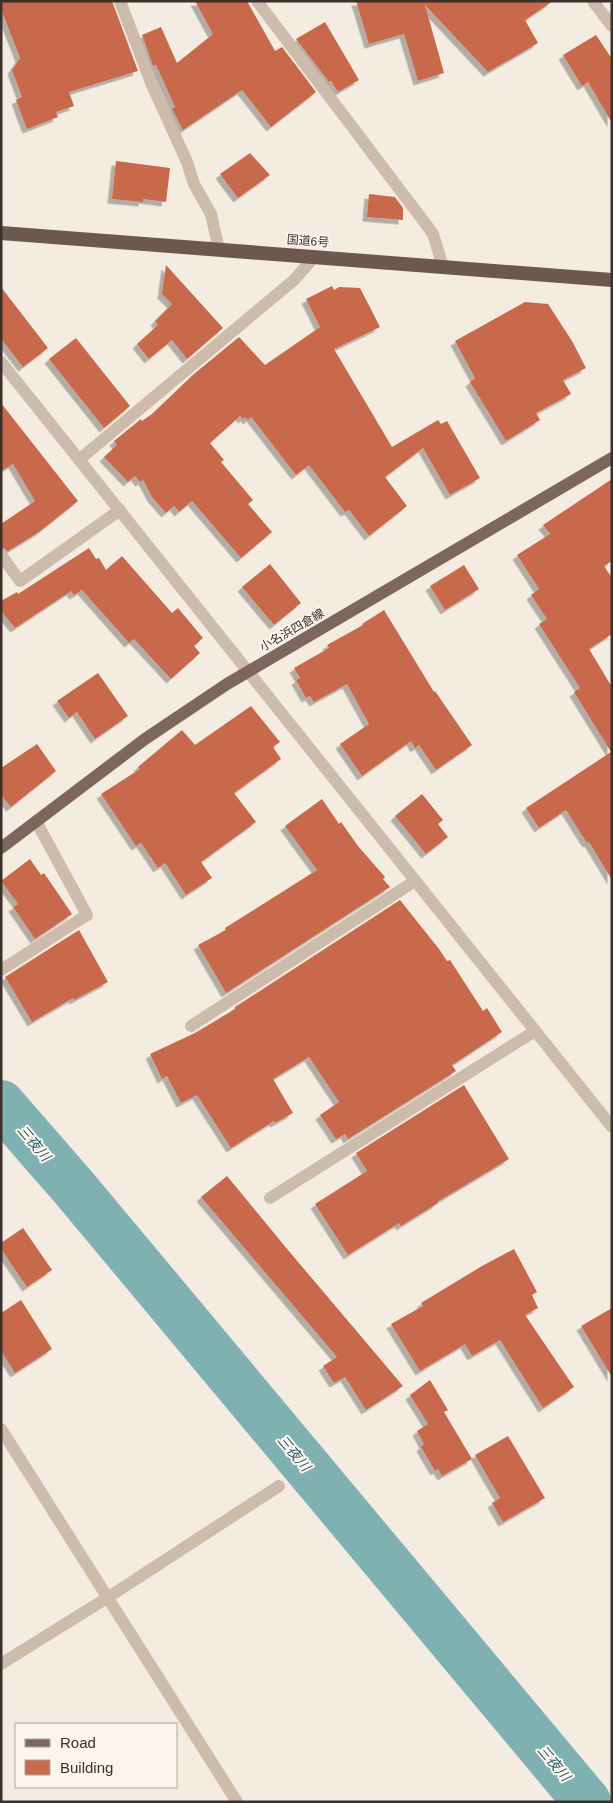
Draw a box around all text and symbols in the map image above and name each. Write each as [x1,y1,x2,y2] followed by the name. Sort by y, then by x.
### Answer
[286,233,330,249] street label: 国道6号
[257,606,327,654] street label: 小名浜四倉線
[14,1122,55,1166] water label: 三夜川
[274,1432,315,1476] water label: 三夜川
[15,1723,178,1788] legend
[60,1734,96,1751] text: Road
[534,1742,575,1786] water label: 三夜川
[60,1759,113,1776] text: Building

